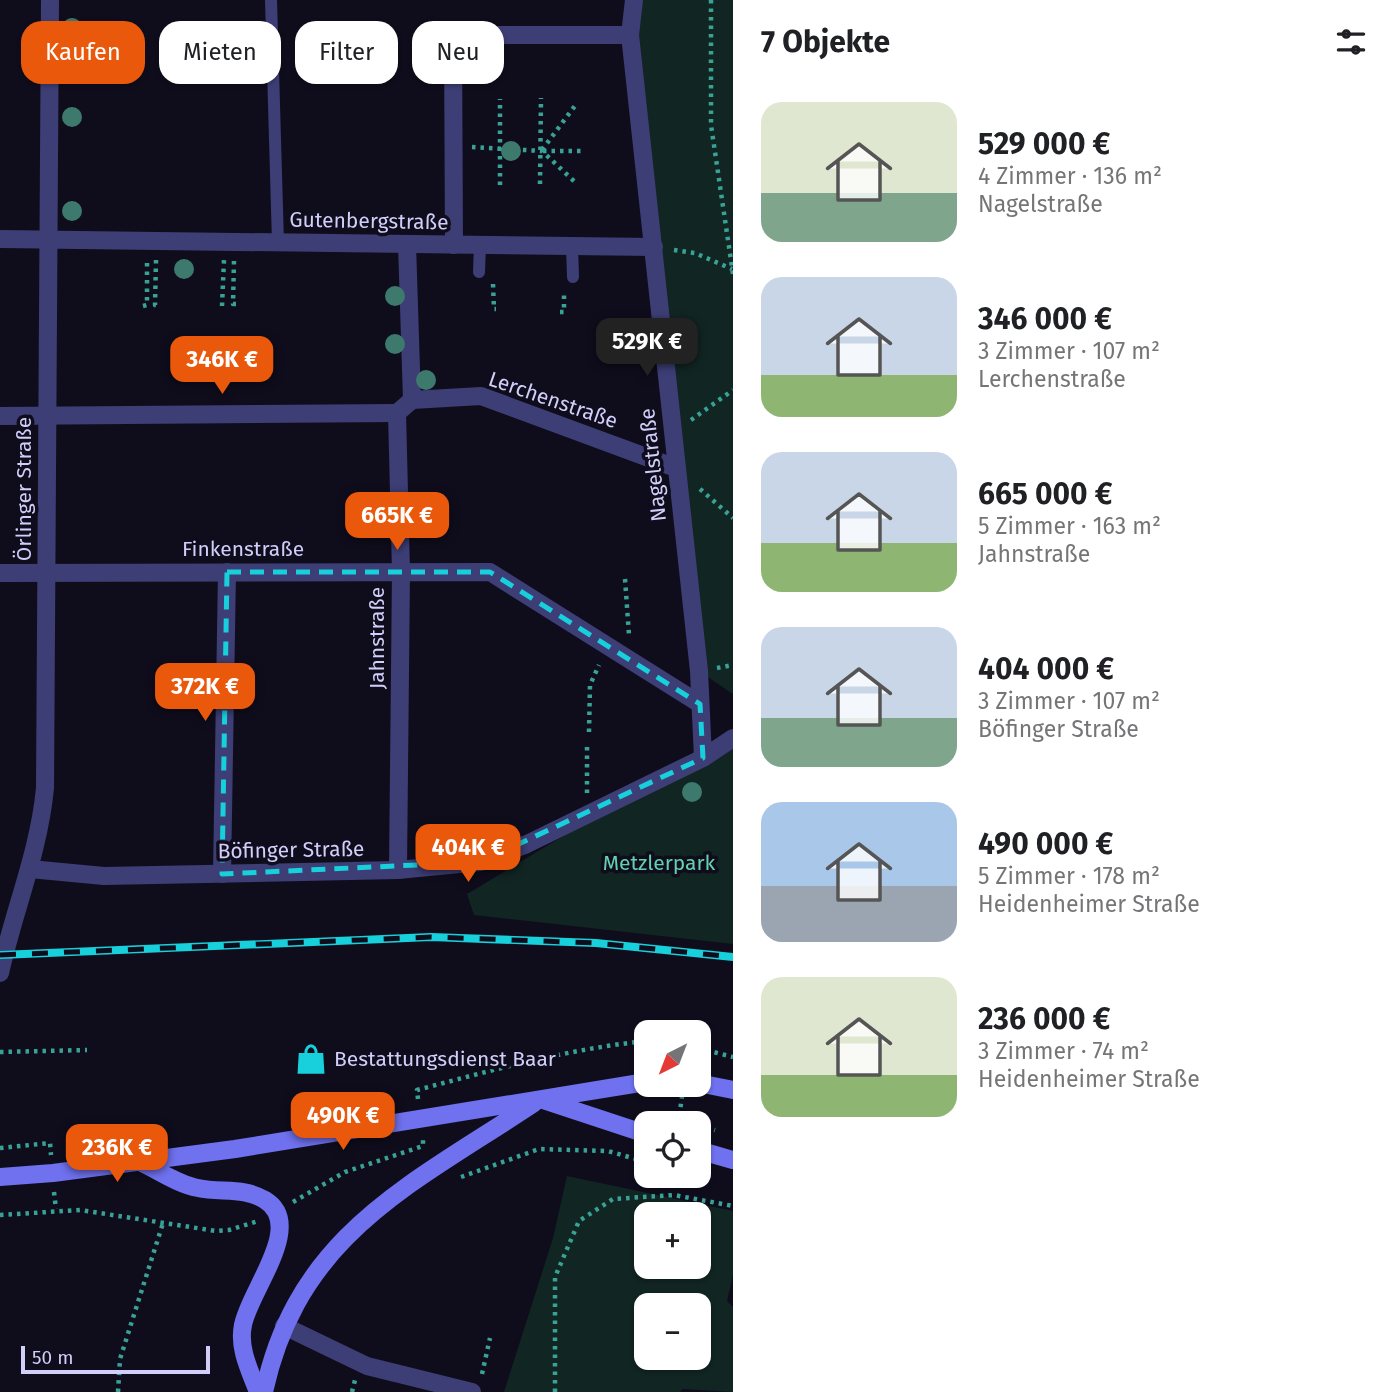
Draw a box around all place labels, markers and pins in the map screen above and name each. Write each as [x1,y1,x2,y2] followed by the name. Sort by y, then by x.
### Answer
[590,318,704,378] pin: 529K €
[165,336,279,396] pin: 346K €
[340,492,454,552] pin: 665K €
[148,664,262,723] pin: 372K €
[411,824,525,884] pin: 404K €
[294,1042,328,1076] shop icon: Bestattungsdienst Baar
[334,1046,556,1072] place label: Bestattungsdienst Baar
[286,1092,400,1152] pin: 490K €
[60,1124,174,1184] pin: 236K €

